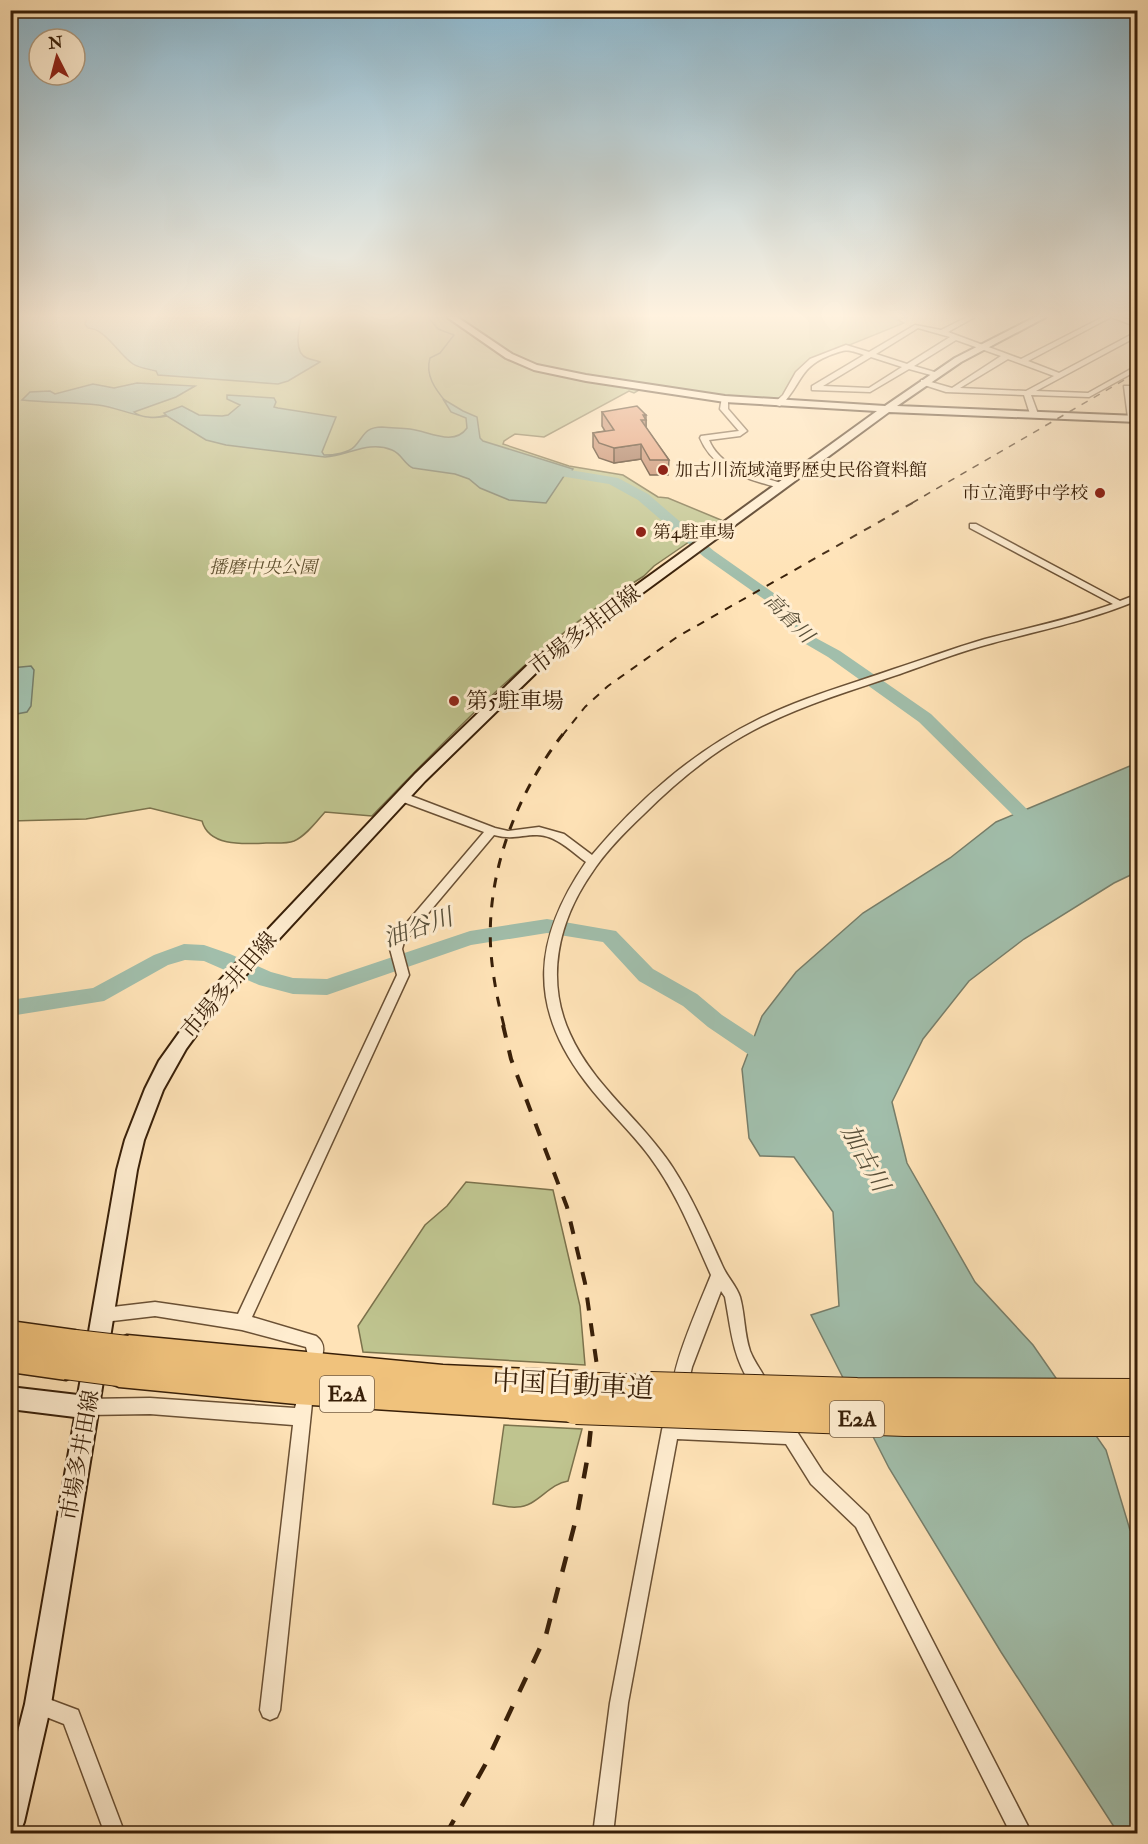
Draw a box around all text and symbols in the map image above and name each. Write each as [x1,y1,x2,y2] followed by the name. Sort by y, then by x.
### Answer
[27,27,87,87] north arrow
[46,32,64,54] text: N
[675,459,927,482] place label: 加古川流域滝野歴史民俗資料館
[656,463,670,477] marker: 加古川流域滝野歴史民俗資料館
[962,482,1088,505] place label: 市立滝野中学校
[1093,486,1107,500] marker: 市立滝野中学校
[653,521,735,544] place label: 第4駐車場
[634,525,648,539] marker: 第4駐車場
[209,556,320,579] park label: 播磨中央公園
[524,579,646,681] street label: 市場多井田線
[759,588,820,649] water label: 高倉川
[466,687,564,715] place label: 第5駐車場
[447,694,461,708] marker: 第5駐車場
[379,901,460,954] water label: 油谷川
[175,926,283,1044] street label: 市場多井田線
[834,1119,897,1200] water label: 加古川
[491,1364,655,1406] street label: 中国自動車道
[320,1376,374,1412] road number: E2A
[55,1388,105,1522] street label: 市場多井田線
[830,1401,884,1437] road number: E2A

